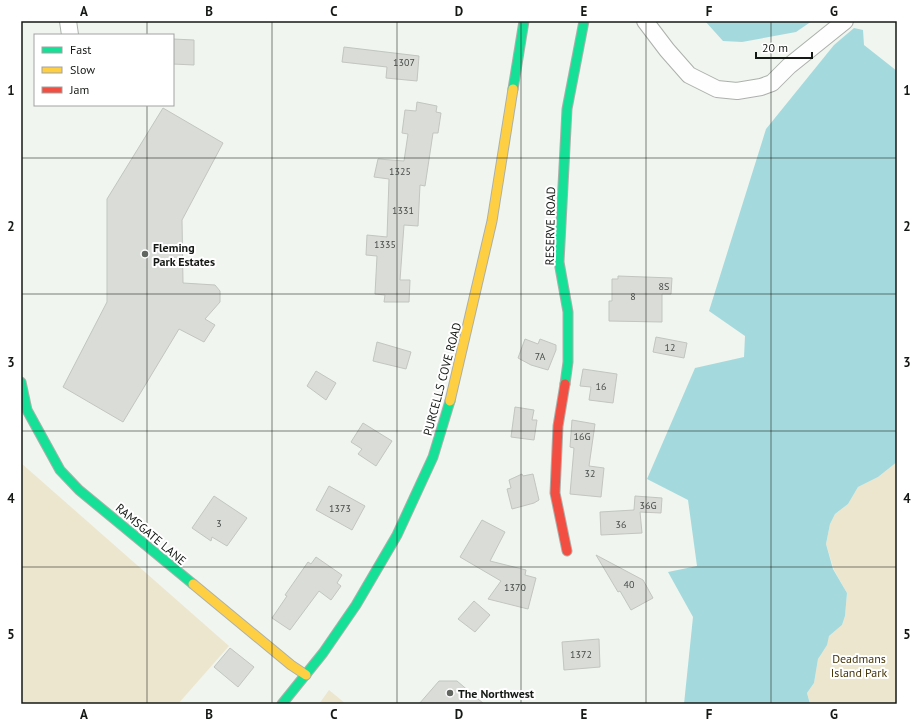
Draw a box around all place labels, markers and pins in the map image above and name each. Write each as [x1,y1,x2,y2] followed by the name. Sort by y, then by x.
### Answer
[153,240,215,269] place label: Fleming Park Estates
[140,249,150,259] marker: Fleming Park Estates
[458,686,535,701] place label: The Northwest
[445,688,455,698] marker: The Northwest

